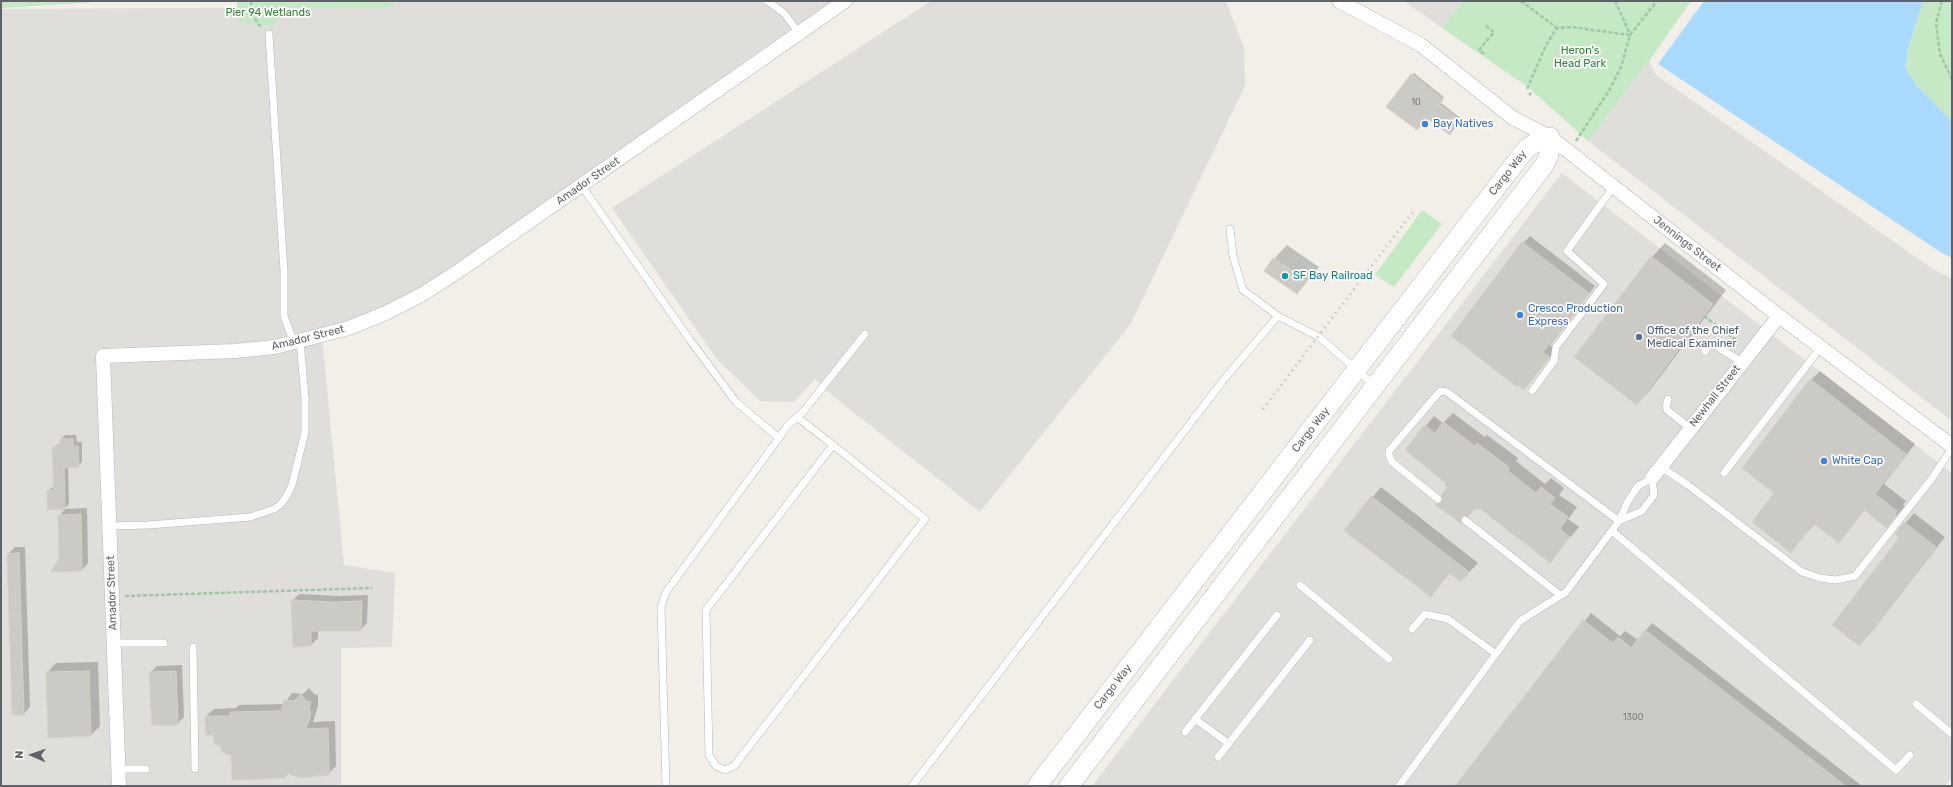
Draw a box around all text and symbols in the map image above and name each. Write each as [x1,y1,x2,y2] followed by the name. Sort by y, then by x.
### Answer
[225,6,311,20] park label: Pier 94 Wetlands
[1554,44,1606,70] park label: Heron's Head Park
[1411,97,1421,107] house number: 10
[1433,117,1493,131] place label: Bay Natives
[1420,119,1430,129] marker: Bay Natives
[1486,148,1530,198] street label: Cargo Way
[554,154,622,208] street label: Amador Street
[1650,213,1724,275] street label: Jennings Street
[1293,269,1373,283] place label: SF Bay Railroad
[1280,271,1290,281] marker: SF Bay Railroad
[1528,302,1623,328] place label: Cresco Production Express
[1515,310,1525,320] marker: Cresco Production Express
[270,323,346,353] street label: Amador Street
[1647,324,1739,350] place label: Office of the Chief Medical Examiner
[1634,332,1644,342] marker: Office of the Chief Medical Examiner
[1687,362,1743,430] street label: Newhall Street
[1289,405,1333,455] street label: Cargo Way
[1832,454,1883,468] place label: White Cap
[1819,456,1829,466] marker: White Cap
[104,555,120,631] street label: Amador Street
[1091,662,1135,712] street label: Cargo Way
[1623,712,1643,722] house number: 1300
[12,735,52,775] north arrow
[13,750,26,759] text: N

